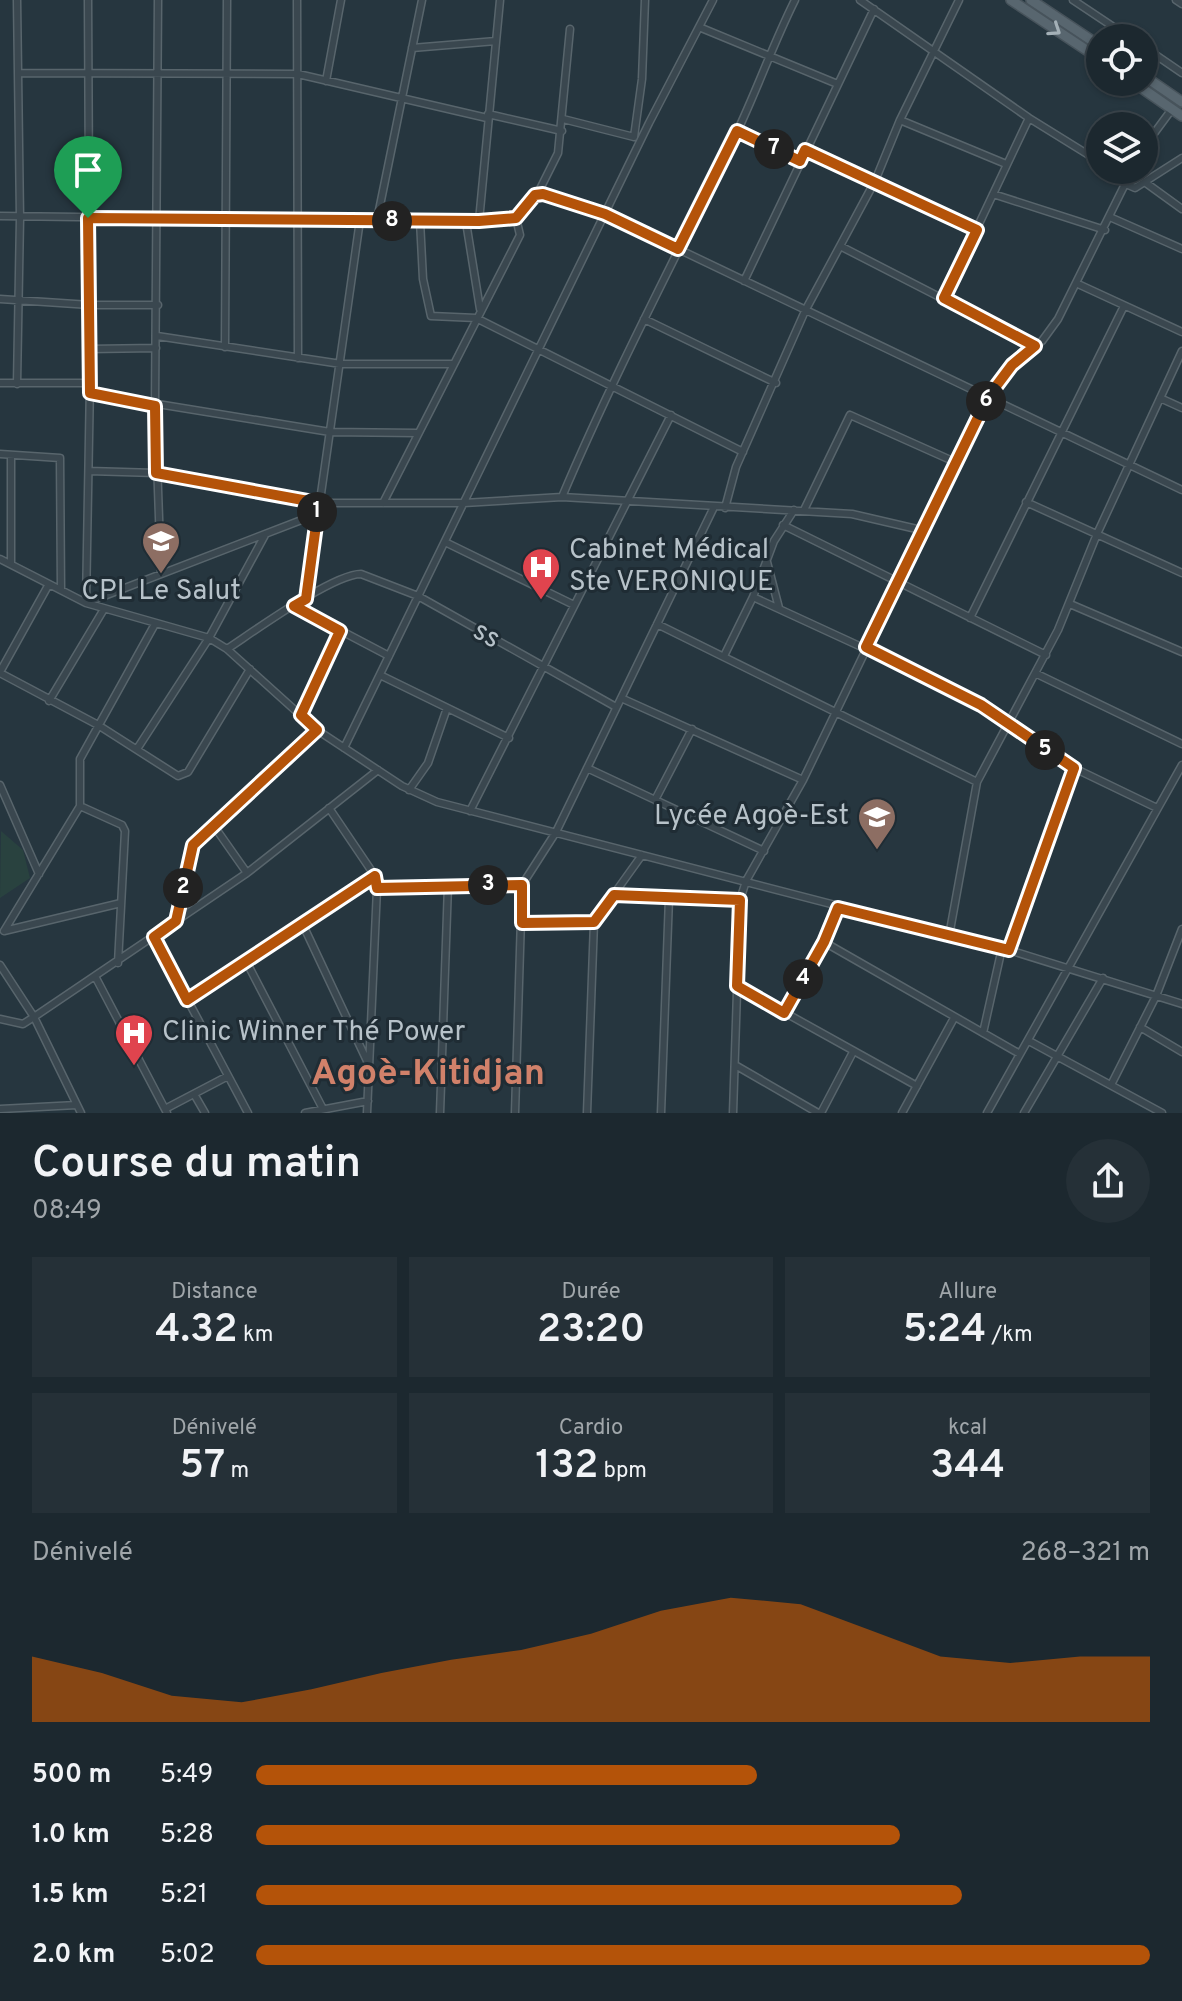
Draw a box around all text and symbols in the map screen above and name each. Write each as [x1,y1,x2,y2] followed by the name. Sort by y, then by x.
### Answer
[1047,20,1061,35] one-way arrow
[1086,24,1158,184] map controls
[1086,24,1158,96] button: locate
[1086,112,1158,184] button: layers
[754,129,794,169] pin: 7
[768,135,780,162] text: 7
[54,136,122,218] pin
[66,148,110,192] icon: arrive
[372,201,412,241] pin: 8
[385,207,399,234] text: 8
[966,381,1006,421] pin: 6
[979,387,993,414] text: 6
[297,492,337,532] pin: 1
[313,498,321,525] text: 1
[140,520,182,575] school or university icon: CPL Le Salut
[569,533,774,601] place label: Cabinet Médical Ste VERONIQUE
[520,546,562,601] hospital icon: Cabinet Médical Ste VERONIQUE
[81,574,241,610] place label: CPL Le Salut
[466,614,506,658] street label: ss
[1025,730,1065,770] pin: 5
[1038,736,1052,763] text: 5
[856,796,898,851] school or university icon: Lycée Agoè-Est
[654,799,849,835] place label: Lycée Agoè-Est
[468,865,508,905] pin: 3
[163,868,203,908] pin: 2
[481,871,495,898] text: 3
[176,874,190,901] text: 2
[783,959,823,999] pin: 4
[796,965,810,992] text: 4
[113,1012,155,1067] hospital icon: Clinic Winner Thé Power
[162,1015,465,1051] place label: Clinic Winner Thé Power
[311,1052,545,1098] district label: Agoè-Kitidjan
[32,1137,361,1193] text: Course du matin
[1066,1139,1150,1223] button: share
[32,1195,102,1228] text: 08:49
[171,1279,258,1306] text: Distance
[561,1279,621,1306] text: Durée
[938,1279,997,1306] text: Allure
[155,1306,238,1356] text: 4.32
[537,1306,645,1356] text: 23:20
[903,1306,986,1356] text: 5:24
[238,1322,273,1349] text: km
[986,1322,1033,1349] text: /km
[172,1415,257,1442] text: Dénivelé
[559,1415,623,1442] text: Cardio
[948,1415,987,1442] text: kcal
[180,1442,225,1492] text: 57
[535,1442,598,1492] text: 132
[930,1442,1005,1492] text: 344
[225,1458,249,1485] text: m
[598,1458,647,1485] text: bpm
[32,1537,133,1570] text: Dénivelé
[1021,1537,1150,1570] text: 268–321 m
[32,1759,111,1792] text: 500 m
[160,1759,213,1792] text: 5:49
[32,1819,110,1852] text: 1.0 km
[160,1819,214,1852] text: 5:28
[32,1879,109,1912] text: 1.5 km
[160,1879,208,1912] text: 5:21
[32,1939,115,1972] text: 2.0 km
[160,1939,215,1972] text: 5:02

